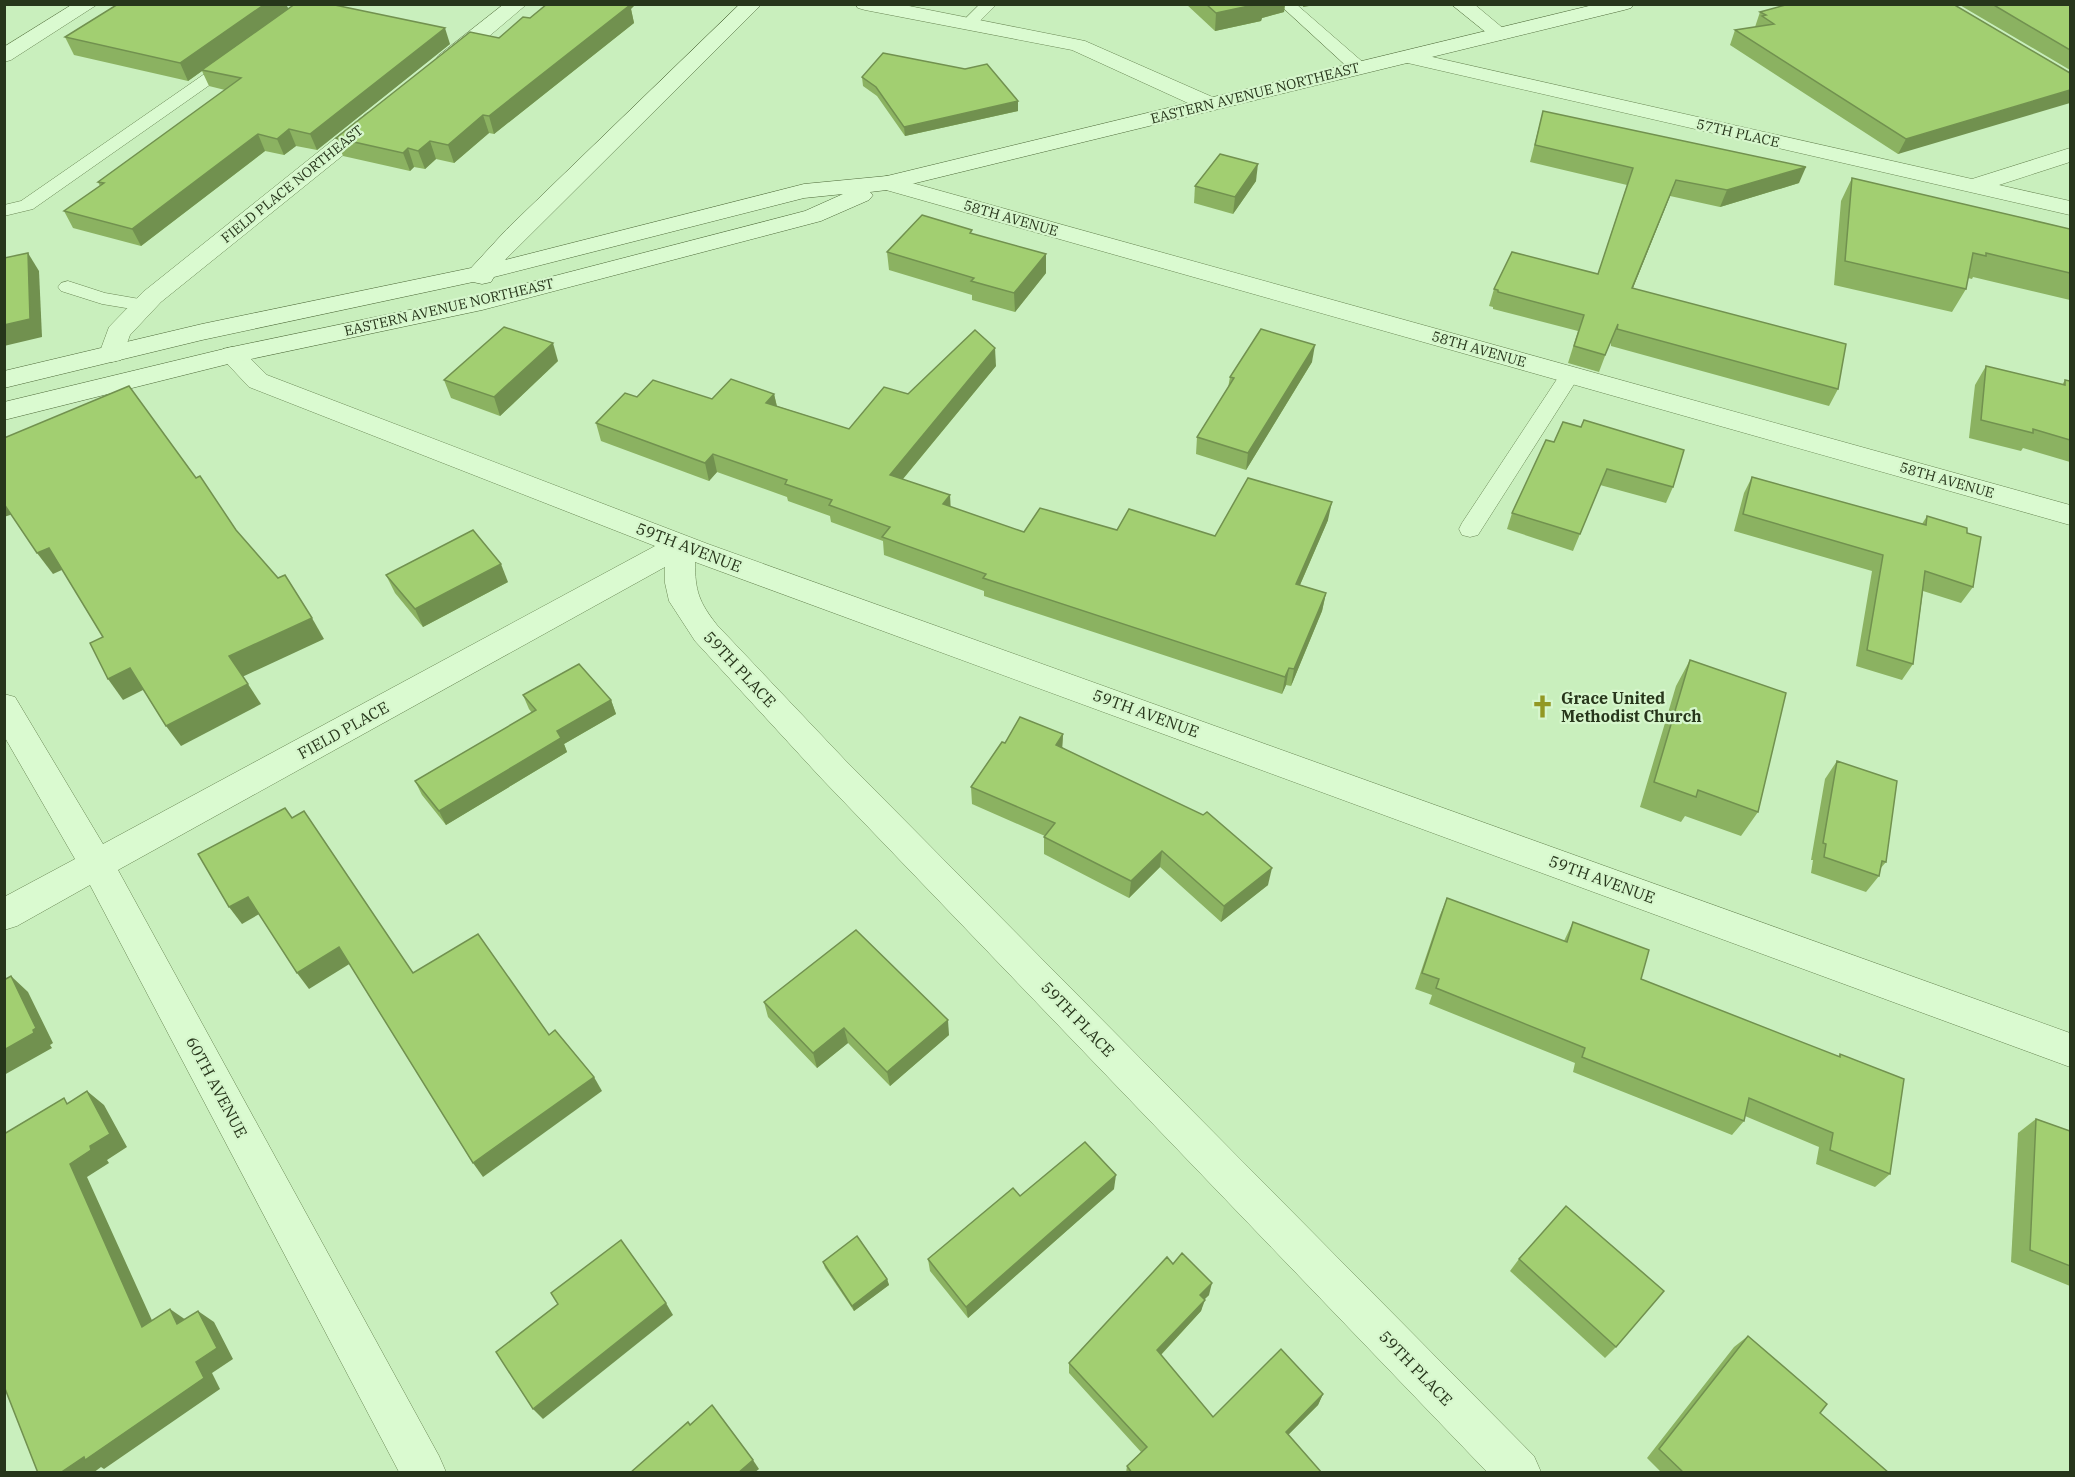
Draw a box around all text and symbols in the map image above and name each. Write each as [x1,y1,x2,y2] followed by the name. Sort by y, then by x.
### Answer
[1149,58,1361,128] street label: EASTERN AVENUE NORTHEAST
[1695,115,1781,151] street label: 57TH PLACE
[217,121,367,247] street label: FIELD PLACE NORTHEAST
[962,196,1060,240] street label: 58TH AVENUE
[342,274,556,340] street label: EASTERN AVENUE NORTHEAST
[1430,327,1528,371] street label: 58TH AVENUE
[1898,458,1996,502] street label: 58TH AVENUE
[633,518,745,576] street label: 59TH AVENUE
[700,627,780,711] street label: 59TH PLACE
[1090,685,1202,741] street label: 59TH AVENUE
[1561,688,1702,726] place label: Grace United Methodist Church
[1530,694,1556,720] church icon: Grace United Methodist Church
[294,697,392,763] street label: FIELD PLACE
[1546,851,1658,907] street label: 59TH AVENUE
[1037,977,1119,1061] street label: 59TH PLACE
[182,1033,252,1141] street label: 60TH AVENUE
[1375,1326,1457,1410] street label: 59TH PLACE

